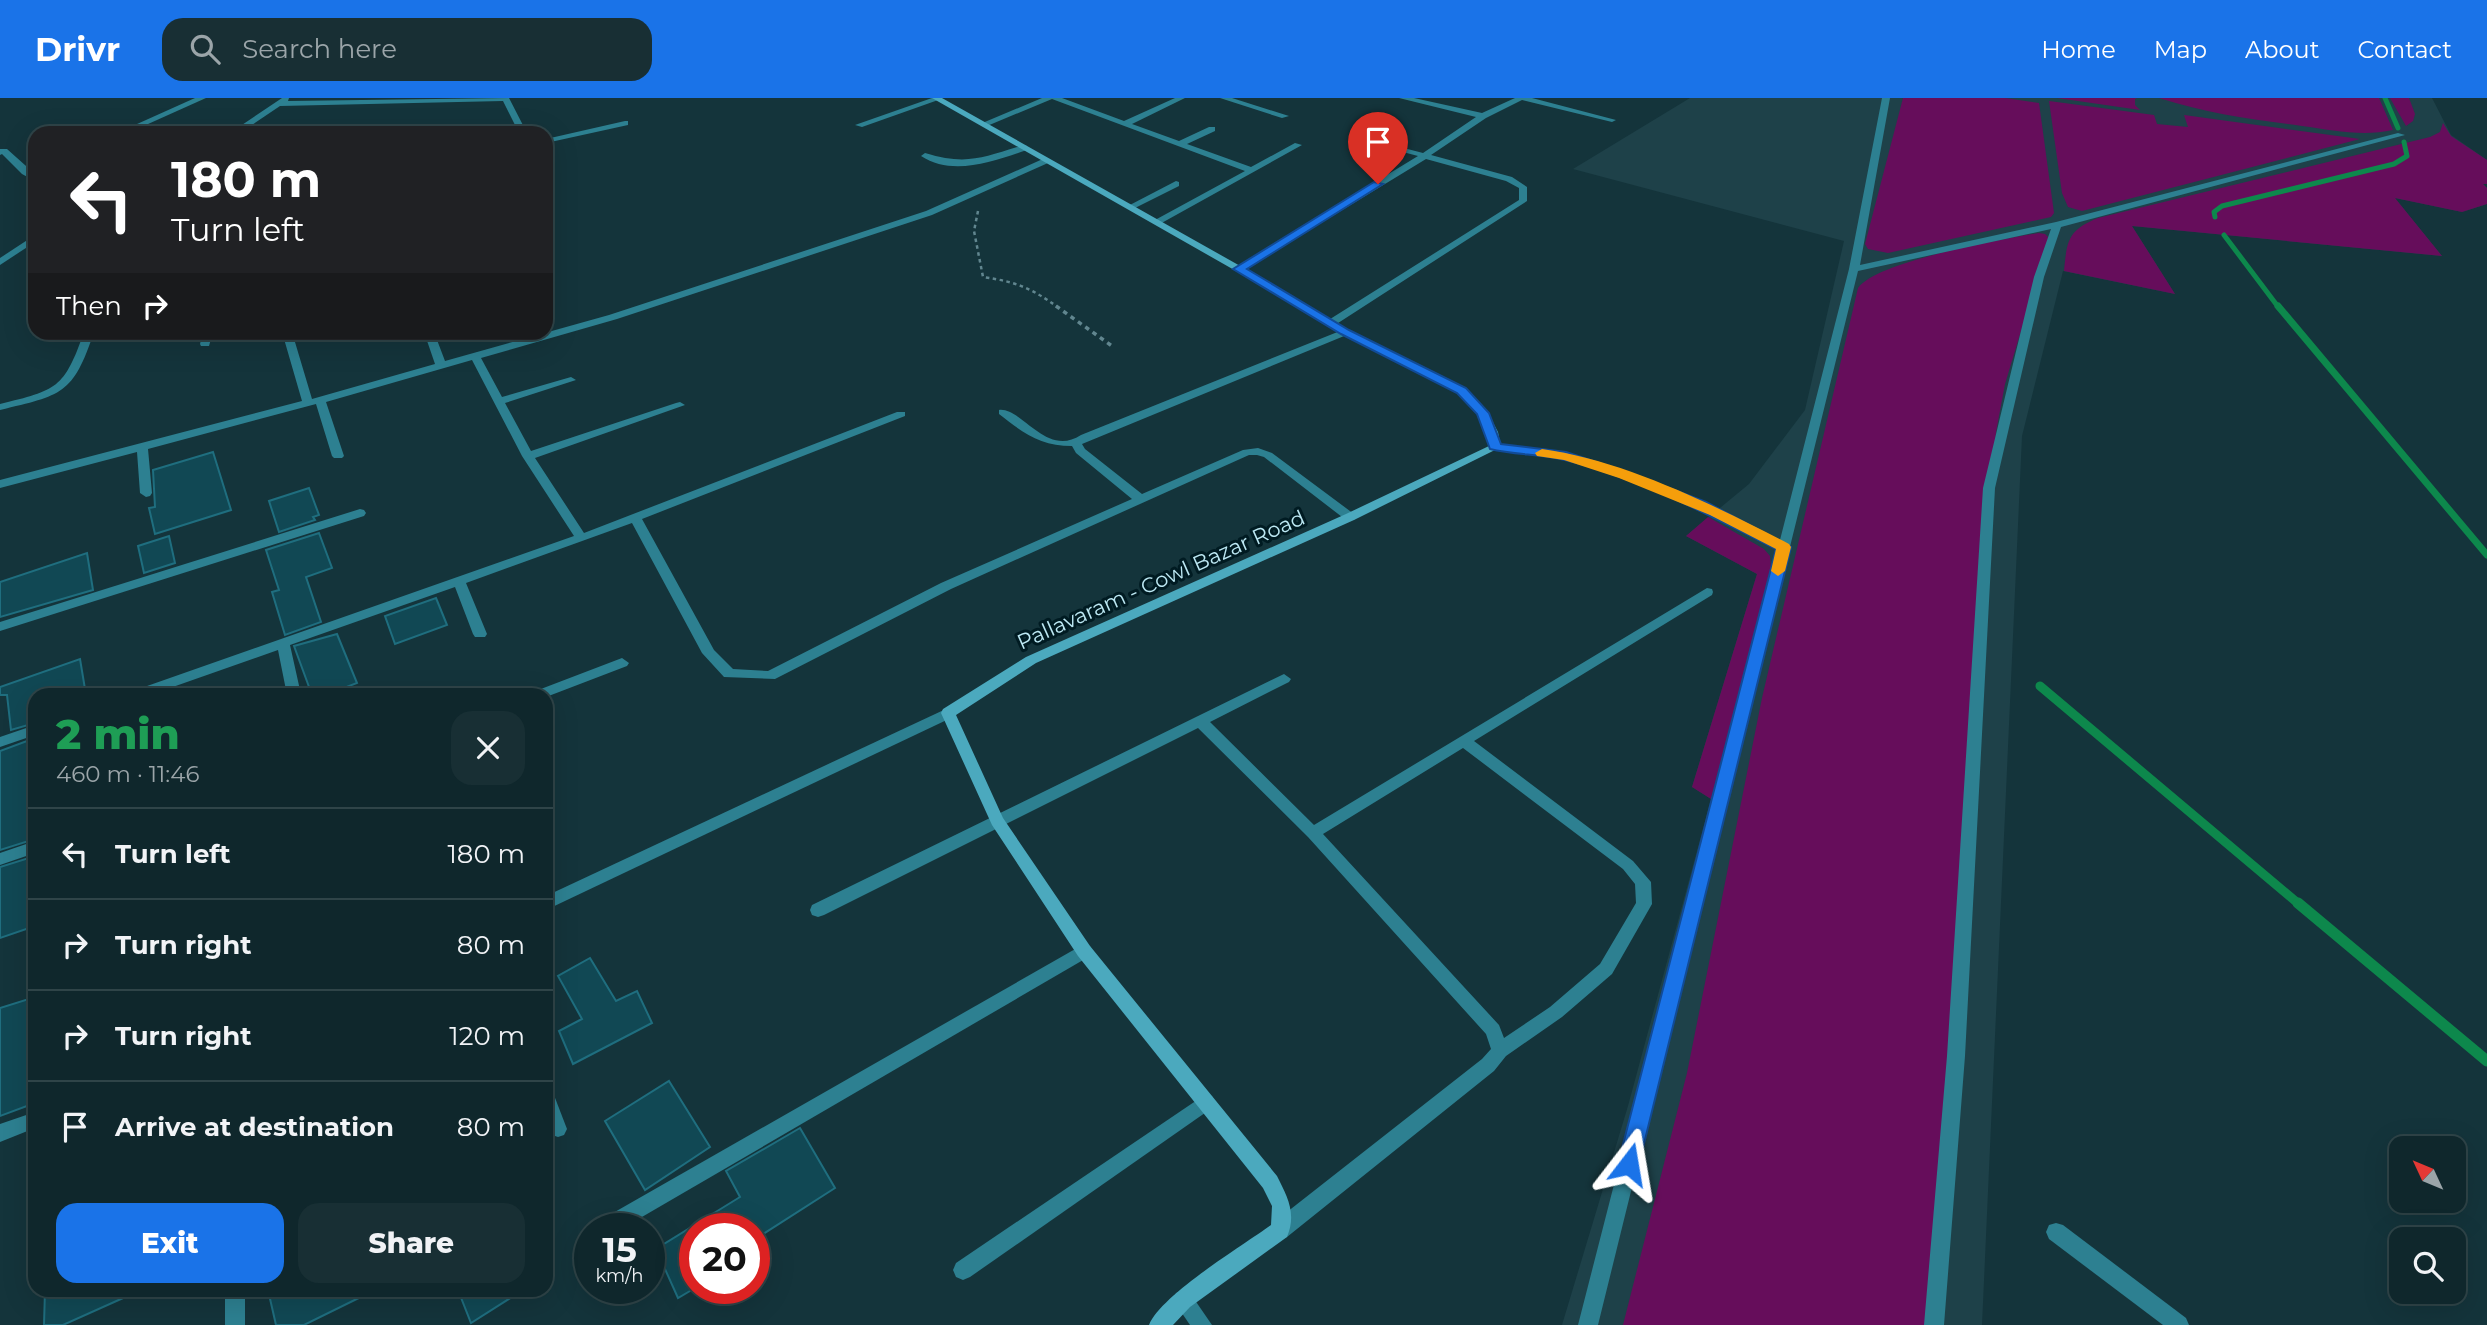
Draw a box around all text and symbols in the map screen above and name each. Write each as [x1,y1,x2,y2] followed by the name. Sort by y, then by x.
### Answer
[162,18,652,81] search box
[35,29,120,69] text: Drivr
[186,30,224,68] icon: search
[242,33,397,65] text: Search here
[2041,35,2116,64] text: Home
[2154,35,2207,64] text: Map
[2245,35,2319,64] text: About
[2357,35,2452,64] text: Contact
[1348,112,1408,184] pin
[1359,123,1397,161] icon: arrive
[171,150,321,209] text: 180 m
[56,154,147,245] icon: left
[171,210,305,249] text: Turn left
[136,287,174,325] icon: right
[56,290,122,322] text: Then
[1013,505,1309,654] street label: Pallavaram - Cowl Bazar Road
[56,708,180,760] text: 2 min
[451,711,525,785] button: close
[56,760,199,788] text: 460 m · 11:46
[56,835,94,873] icon: left
[115,838,231,870] text: Turn left
[447,838,525,870] text: 180 m
[56,926,94,964] icon: right
[115,929,251,961] text: Turn right
[457,929,525,961] text: 80 m
[56,1017,94,1055] icon: right
[115,1020,251,1052] text: Turn right
[449,1020,525,1052] text: 120 m
[56,1108,94,1146] icon: arrive
[115,1111,394,1143] text: Arrive at destination
[457,1111,525,1143] text: 80 m
[1592,1127,1666,1201] position arrow
[2389,1136,2466,1213] north arrow
[2389,1136,2466,1304] map controls
[56,1203,284,1283] button: Exit
[298,1203,525,1283] button: Share
[679,1213,770,1304] speed limit sign: 20
[2389,1227,2466,1304] button: search
[602,1228,637,1271] text: 15
[595,1265,644,1287] text: km/h

